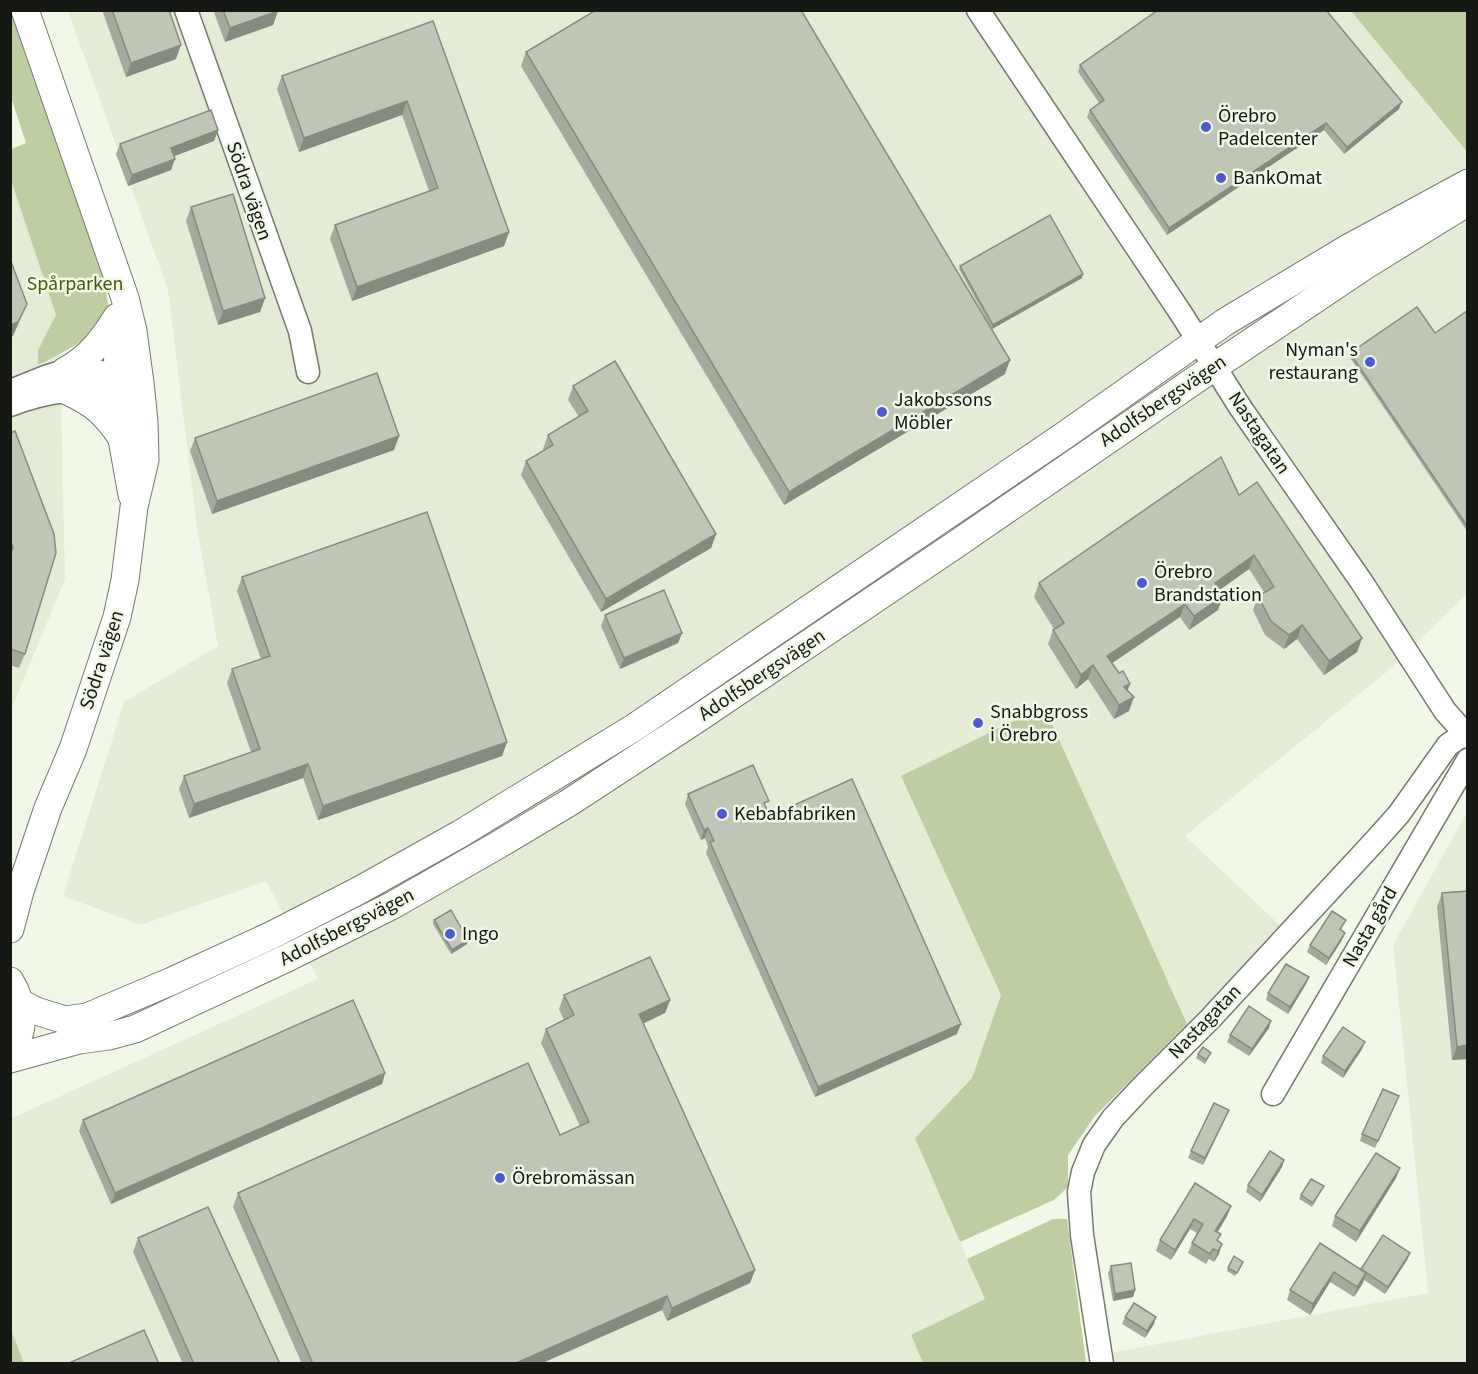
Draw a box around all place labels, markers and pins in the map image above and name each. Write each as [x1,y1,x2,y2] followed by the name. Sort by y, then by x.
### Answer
[1218,102,1318,153] place label: Örebro Padelcenter
[1199,120,1213,134] marker: Örebro Padelcenter
[1233,164,1322,192] place label: BankOmat
[1214,171,1228,185] marker: BankOmat
[1268,336,1358,387] place label: Nyman's restaurang
[1363,355,1377,369] marker: Nyman's restaurang
[894,386,992,437] place label: Jakobssons Möbler
[875,405,889,419] marker: Jakobssons Möbler
[1154,558,1262,609] place label: Örebro Brandstation
[1135,576,1149,590] marker: Örebro Brandstation
[990,698,1088,749] place label: Snabbgross i Örebro
[971,716,985,730] marker: Snabbgross i Örebro
[734,800,856,828] place label: Kebabfabriken
[715,807,729,821] marker: Kebabfabriken
[462,920,499,948] place label: Ingo
[443,927,457,941] marker: Ingo
[512,1164,635,1192] place label: Örebromässan
[493,1171,507,1185] marker: Örebromässan

